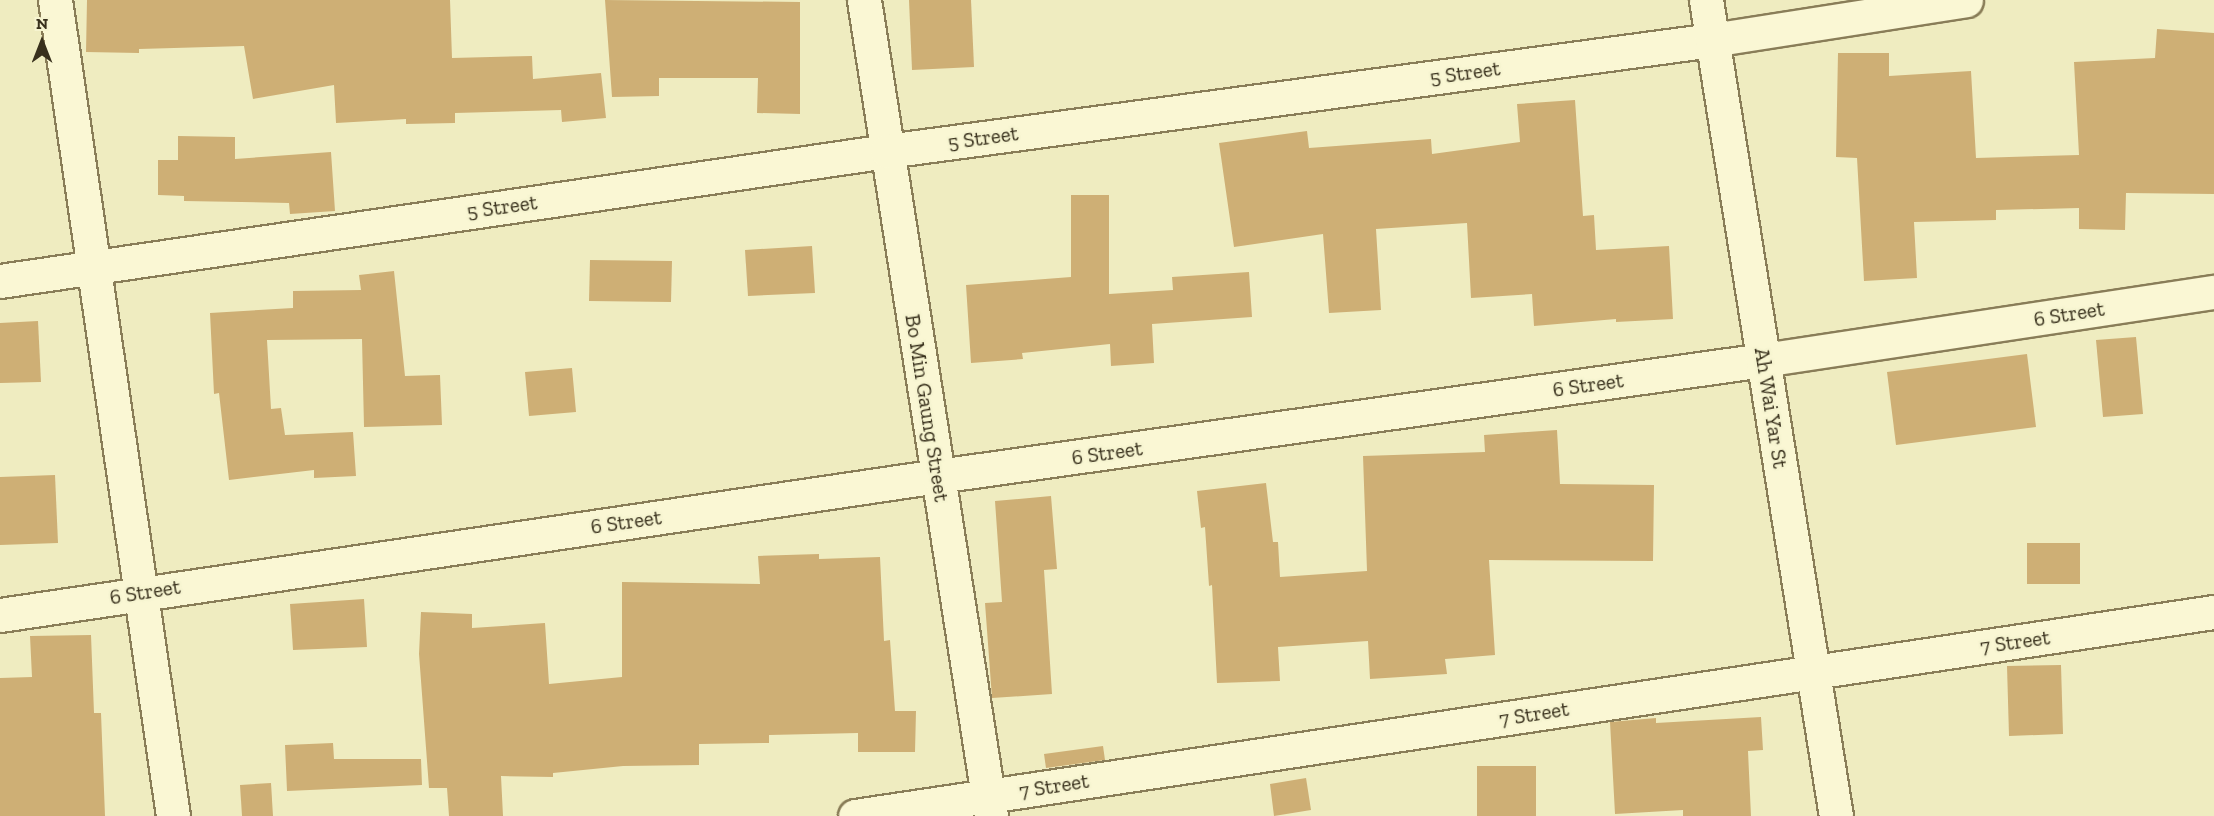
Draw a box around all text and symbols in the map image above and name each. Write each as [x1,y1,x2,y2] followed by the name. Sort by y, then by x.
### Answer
[12,12,72,72] north arrow
[36,14,48,33] text: N
[1428,56,1502,90] street label: 5 Street
[946,121,1020,155] street label: 5 Street
[465,190,539,224] street label: 5 Street
[2032,296,2106,332] street label: 6 Street
[900,312,954,504] street label: Bo Min Gaung Street
[1749,345,1793,471] street label: Ah Wai Yar St
[1551,368,1625,402] street label: 6 Street
[1070,436,1144,470] street label: 6 Street
[589,505,663,539] street label: 6 Street
[108,574,182,610] street label: 6 Street
[1979,625,2051,659] street label: 7 Street
[1497,696,1571,732] street label: 7 Street
[1017,768,1091,804] street label: 7 Street

